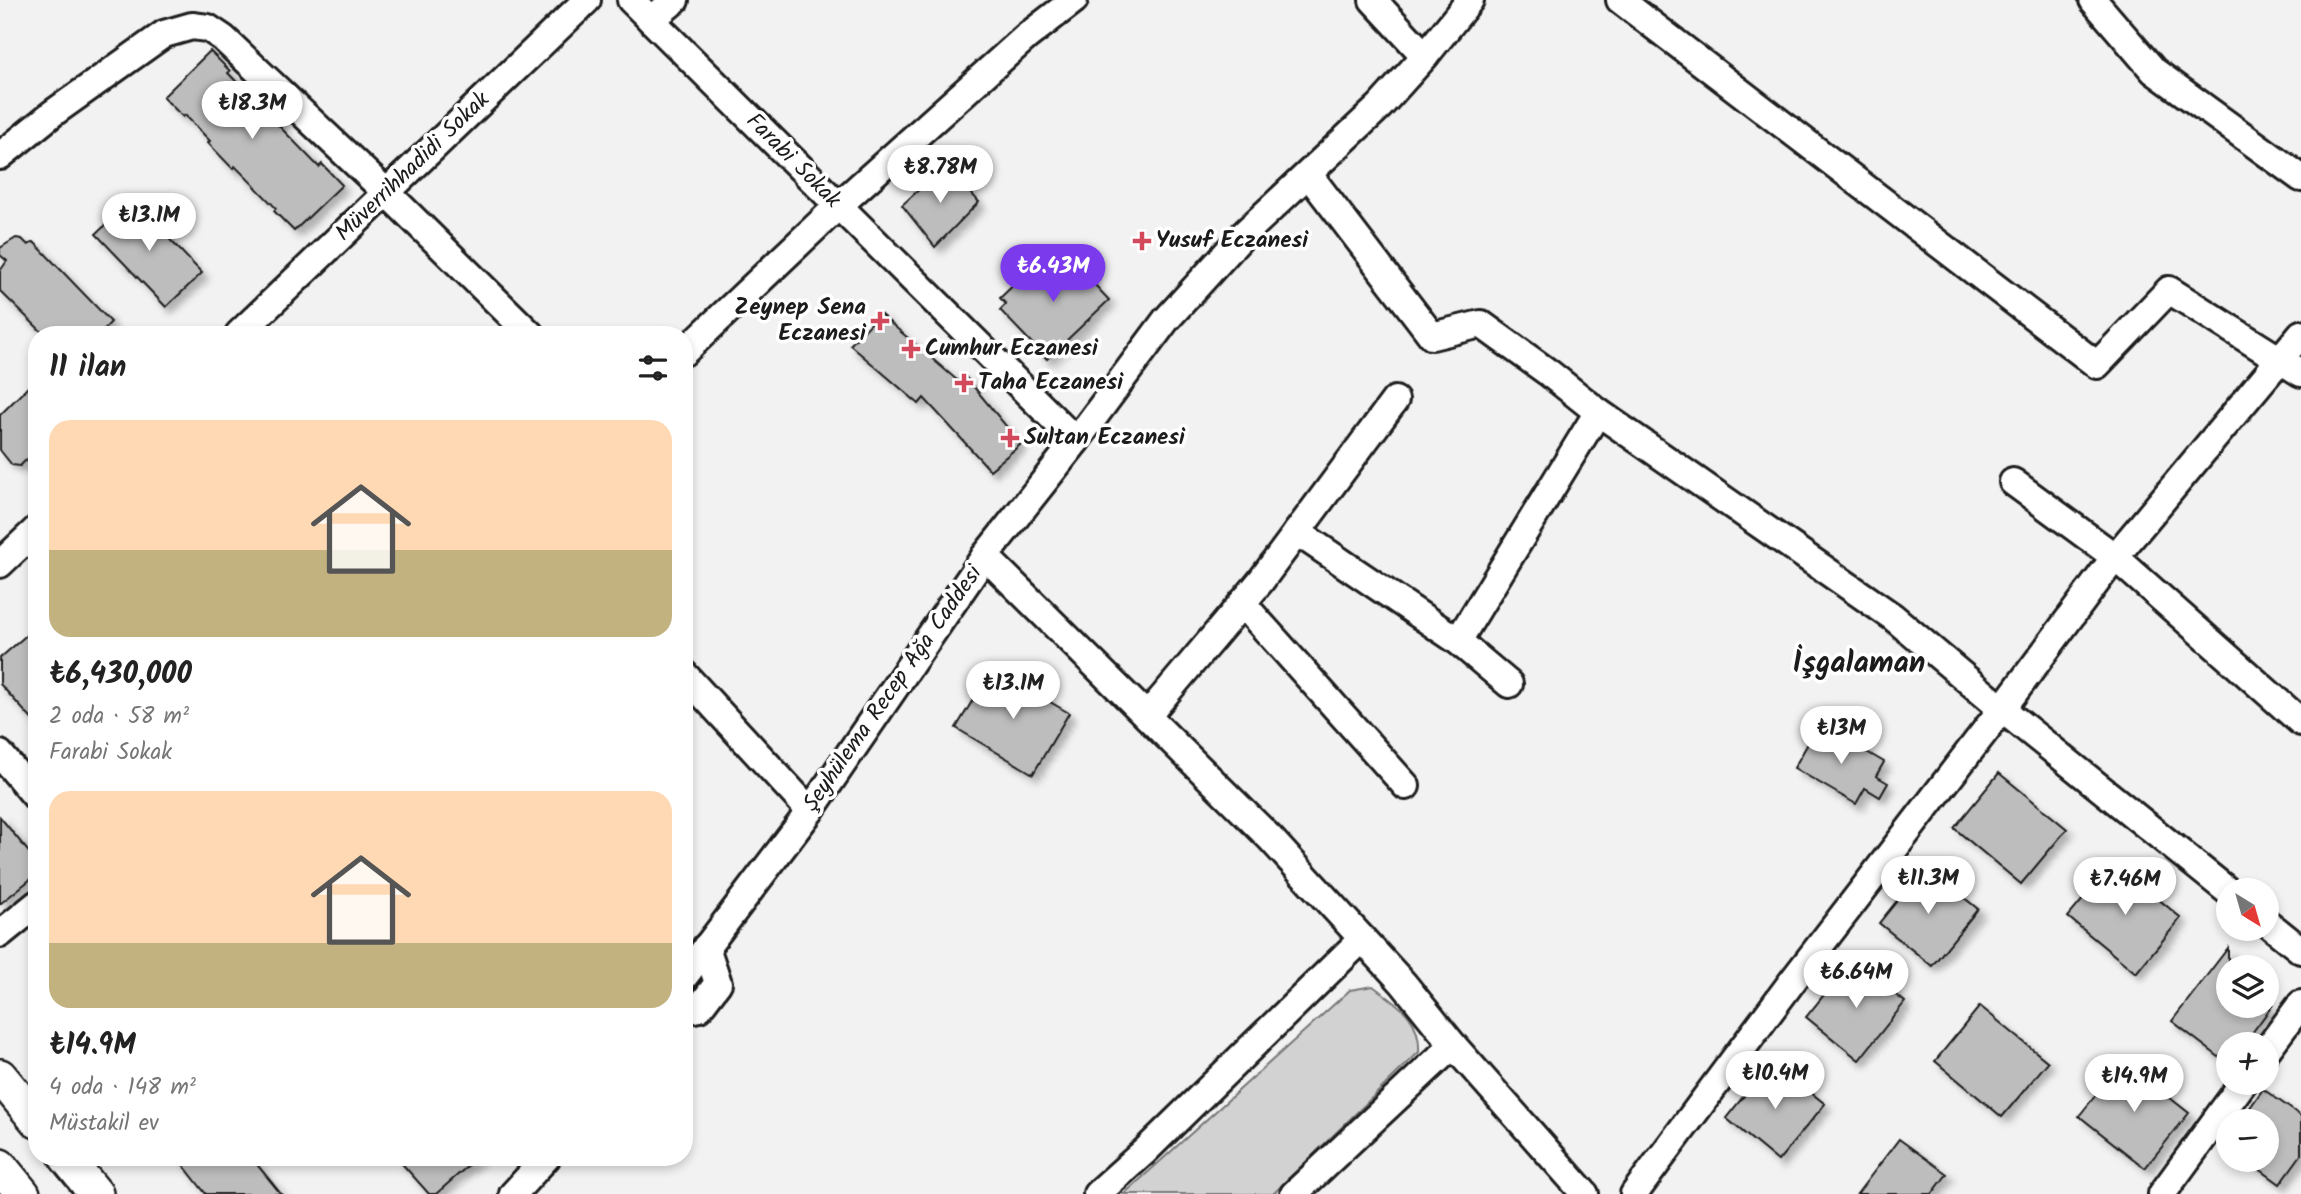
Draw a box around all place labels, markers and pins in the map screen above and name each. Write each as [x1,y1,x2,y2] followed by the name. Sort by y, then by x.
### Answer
[195,82,309,141] pin: ₺18.3M
[883,146,997,205] pin: ₺8.78M
[92,194,206,253] pin: ₺13.1M
[1156,223,1309,259] place label: Yusuf Eczanesi
[1134,233,1150,249] marker: Yusuf Eczanesi
[996,244,1110,304] pin: ₺6.43M
[734,290,867,352] place label: Zeynep Sena Eczanesi
[872,313,888,329] marker: Zeynep Sena Eczanesi
[925,331,1099,367] place label: Cumhur Eczanesi
[903,341,919,357] marker: Cumhur Eczanesi
[978,365,1124,401] place label: Taha Eczanesi
[956,375,972,391] marker: Taha Eczanesi
[1024,420,1186,456] place label: Sultan Eczanesi
[1002,430,1018,446] marker: Sultan Eczanesi
[956,662,1070,721] pin: ₺13.1M
[1800,706,1882,766] pin: ₺13M
[1871,856,1985,916] pin: ₺11.3M
[2068,858,2182,917] pin: ₺7.46M
[1799,950,1913,1010] pin: ₺6.64M
[1718,1052,1832,1111] pin: ₺10.4M
[2077,1054,2191,1114] pin: ₺14.9M

